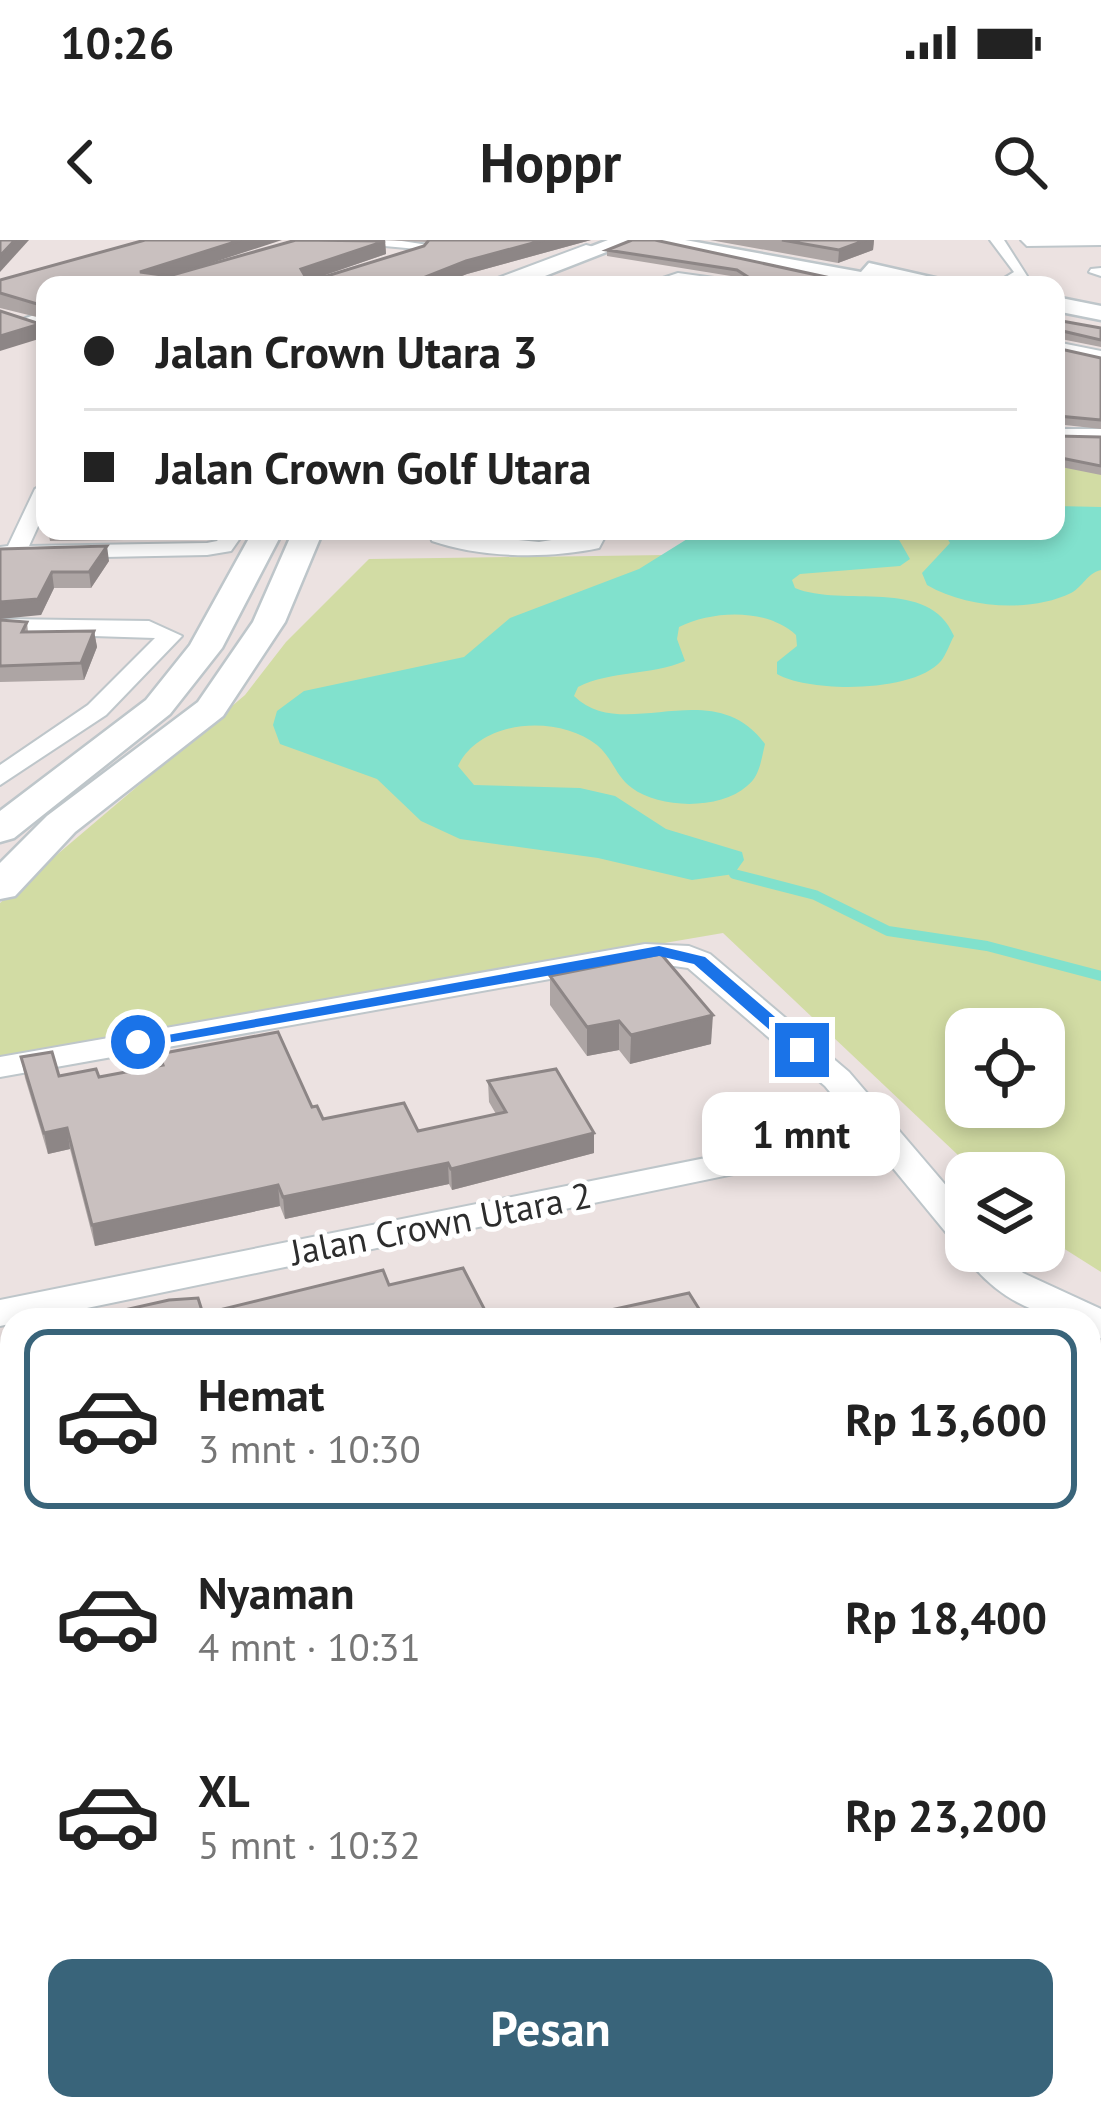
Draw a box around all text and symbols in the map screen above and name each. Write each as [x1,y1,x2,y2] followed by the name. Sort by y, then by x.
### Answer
[60,13,174,71] text: 10:26
[480,127,621,197] text: Hoppr
[48,129,114,195] icon: back
[987,129,1053,195] icon: search
[156,322,538,380] text: Jalan Crown Utara 3
[156,438,591,496] text: Jalan Crown Golf Utara
[945,1008,1065,1272] map controls
[945,1008,1065,1128] button: locate
[111,1015,165,1069] route start
[775,1023,829,1077] route end
[703,1092,901,1176] callout: 1 mnt
[752,1108,850,1159] text: 1 mnt
[945,1152,1065,1272] button: layers
[285,1171,596,1276] street label: Jalan Crown Utara 2
[54,1365,162,1473] icon: car
[198,1365,324,1423] text: Hemat
[845,1390,1047,1448] text: Rp 13,600
[198,1423,421,1474] text: 3 mnt · 10:30
[54,1563,162,1671] icon: car
[198,1563,354,1621] text: Nyaman
[845,1588,1047,1646] text: Rp 18,400
[198,1621,421,1672] text: 4 mnt · 10:31
[54,1761,162,1869] icon: car
[198,1761,250,1819] text: XL
[845,1786,1047,1844] text: Rp 23,200
[198,1819,421,1870] text: 5 mnt · 10:32
[48,1959,1053,2097] button: Pesan

